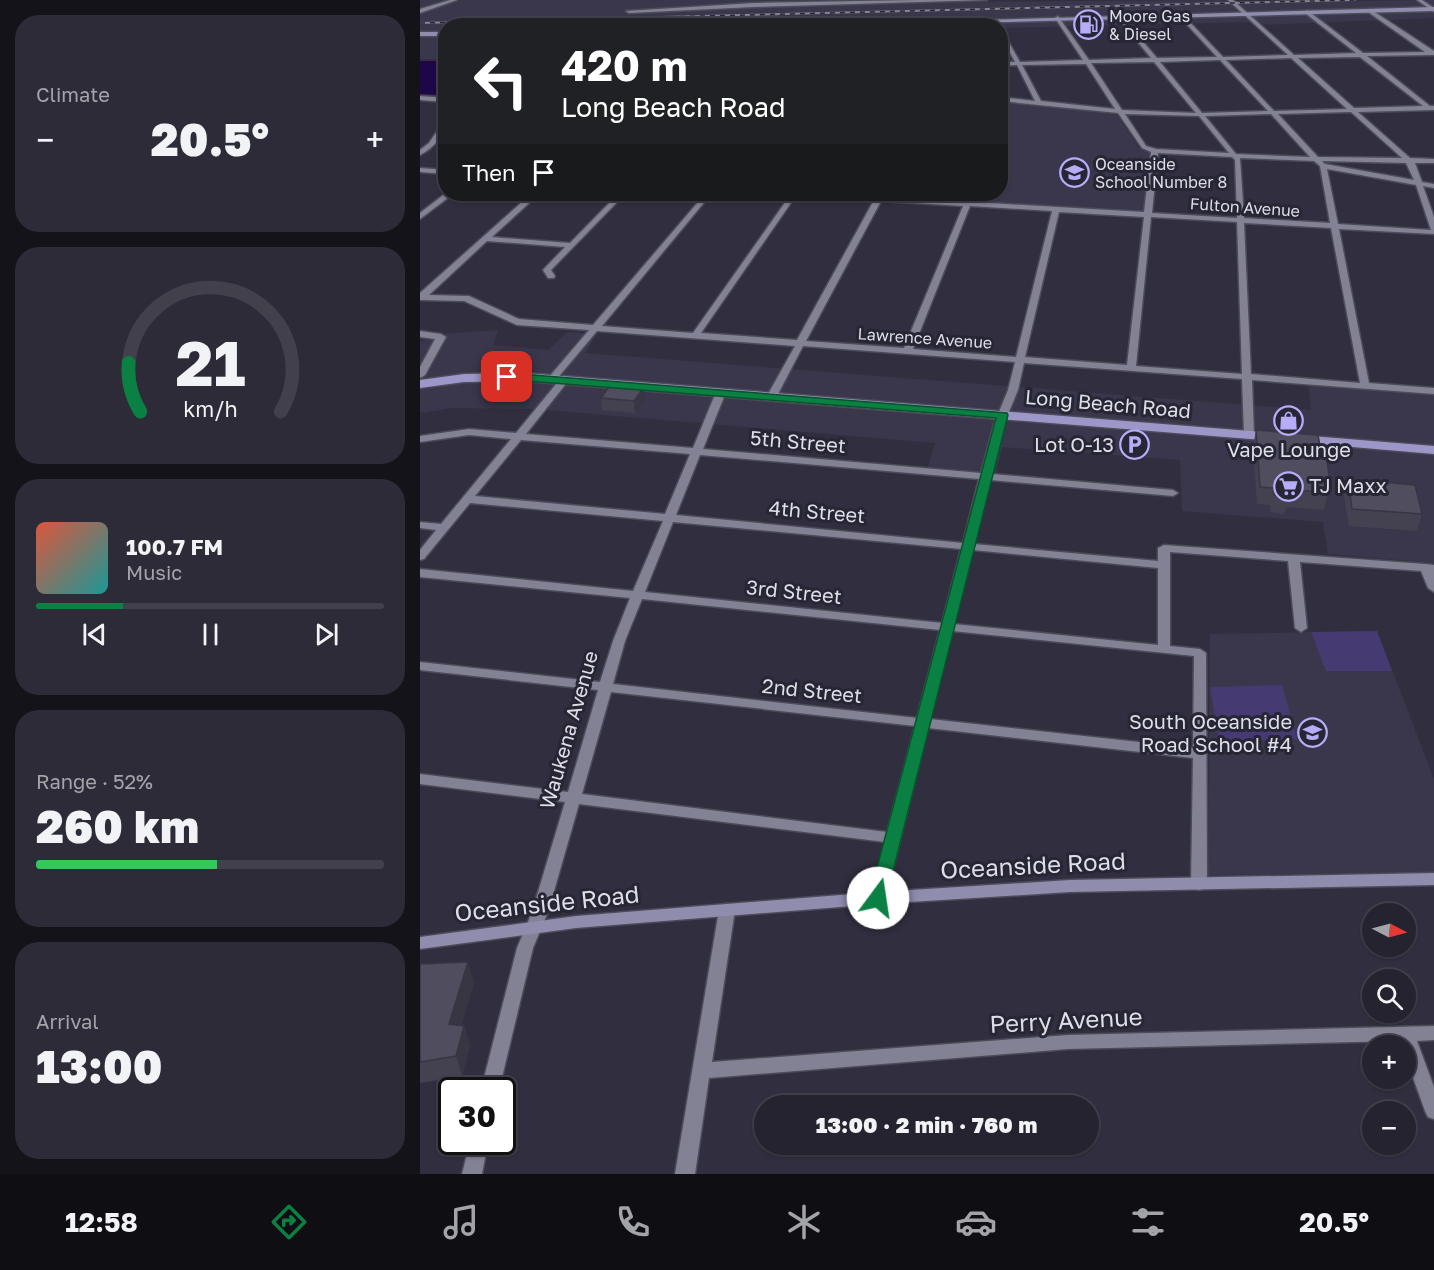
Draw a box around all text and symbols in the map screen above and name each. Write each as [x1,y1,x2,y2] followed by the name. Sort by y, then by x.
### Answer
[1109,6,1190,44] place label: Moore Gas & Diesel
[1072,9,1104,41] fuel station icon: Moore Gas & Diesel
[561,40,687,90] text: 420 m
[462,42,540,120] icon: left
[36,82,110,106] text: Climate
[561,91,786,123] text: Long Beach Road
[151,112,269,166] text: 20.5°
[36,120,54,159] text: −
[366,120,384,159] text: +
[1095,154,1227,192] place label: Oceanside School Number 8
[527,156,560,189] icon: arrive
[1058,157,1090,189] school or university icon: Oceanside School Number 8
[462,159,515,186] text: Then
[1189,193,1301,221] street label: Fulton Avenue
[857,323,993,353] street label: Lawrence Avenue
[175,325,245,400] text: 21
[481,351,532,402] pin
[490,360,523,393] icon: arrive
[1024,384,1192,422] street label: Long Beach Road
[183,397,237,423] text: km/h
[1273,404,1305,436] shop icon: Vape Lounge
[749,425,847,457] street label: 5th Street
[1119,429,1151,461] parking icon: Lot O-13
[1034,432,1114,456] place label: Lot O-13
[1227,437,1351,461] place label: Vape Lounge
[1272,470,1304,502] supermarket icon: TJ Maxx
[1309,473,1387,497] place label: TJ Maxx
[768,495,866,527] street label: 4th Street
[126,533,223,560] text: 100.7 FM
[126,560,182,584] text: Music
[745,574,843,608] street label: 3rd Street
[78,618,111,651] icon: previous
[194,618,227,651] icon: pause
[310,618,343,651] icon: next
[534,648,602,812] street label: Waukena Avenue
[761,673,863,707] street label: 2nd Street
[1129,709,1292,756] place label: South Oceanside Road School #4
[1297,717,1329,749] school or university icon: South Oceanside Road School #4
[36,769,153,793] text: Range · 52%
[36,799,199,853] text: 260 km
[939,845,1126,884] street label: Oceanside Road
[846,866,910,930] position arrow
[453,878,641,927] street label: Oceanside Road
[1362,903,1416,957] north arrow
[1362,903,1416,1155] map controls
[1362,969,1416,1023] button: search
[989,1001,1143,1038] street label: Perry Avenue
[36,1009,99,1033] text: Arrival
[1362,1035,1416,1089] button: +
[36,1039,162,1093] text: 13:00
[438,1077,516,1155] speed limit sign: 30
[1362,1101,1416,1155] button: −
[816,1111,1037,1138] text: 13:00 · 2 min · 760 m
[268,1201,310,1243] icon: directions
[440,1201,482,1243] icon: music
[612,1201,654,1243] icon: phone
[783,1201,825,1243] icon: climate
[955,1201,997,1243] icon: car
[1127,1201,1169,1243] icon: filters
[65,1206,138,1238] text: 12:58
[1299,1206,1369,1238] text: 20.5°

